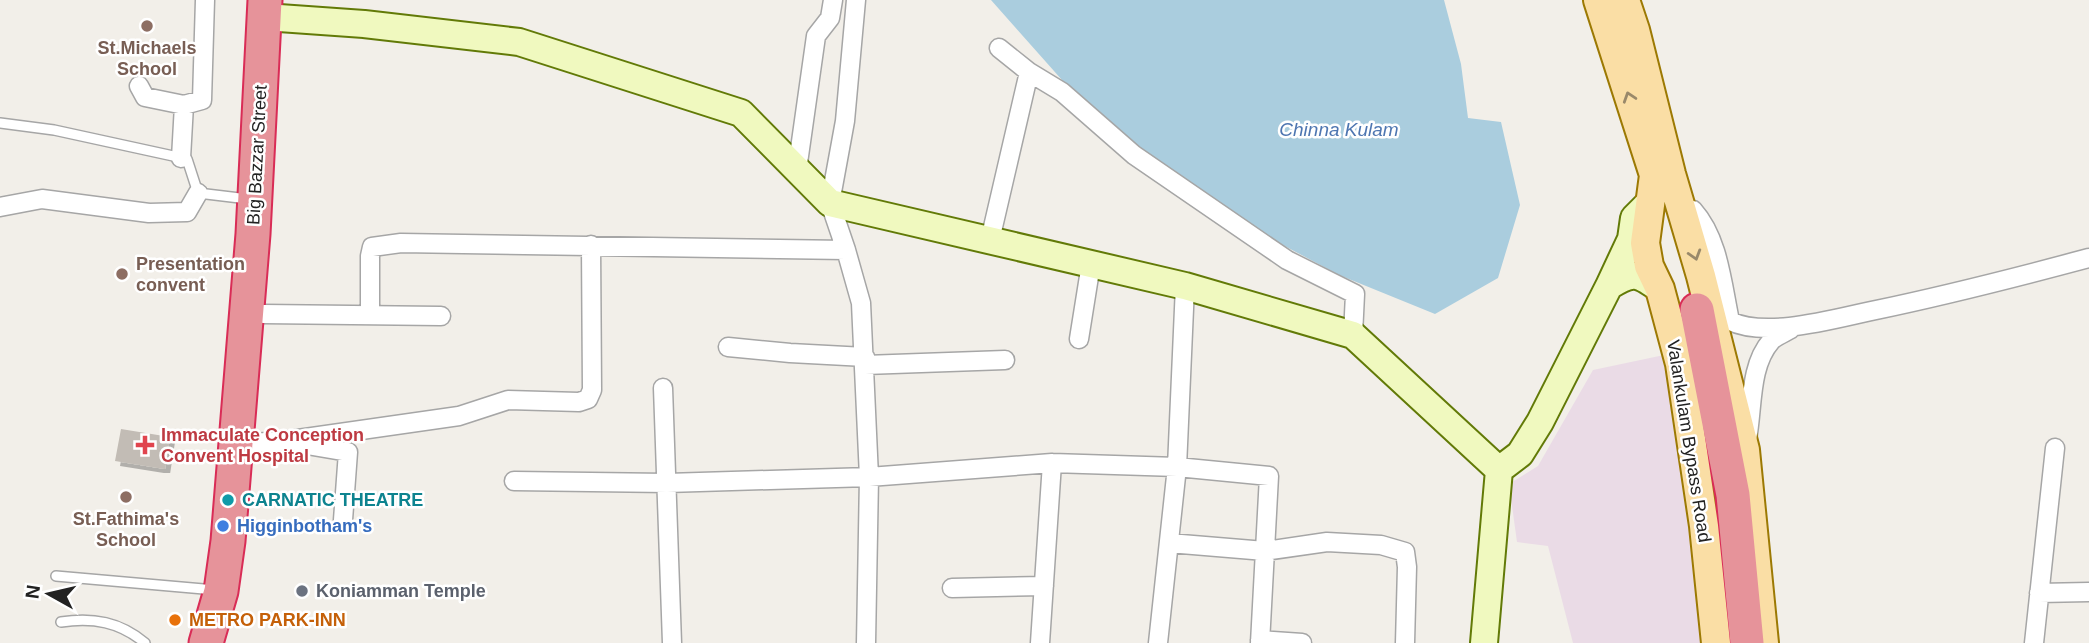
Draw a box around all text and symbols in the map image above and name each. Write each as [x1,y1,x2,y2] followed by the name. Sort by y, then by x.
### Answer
[139,18,155,34] marker: St.Michaels School
[97,38,197,79] place label: St.Michaels School
[243,85,271,225] street label: Big Bazzar Street
[1623,92,1638,104] one-way arrow
[1279,119,1399,140] water label: Chinna Kulam
[1686,248,1701,260] one-way arrow
[136,254,245,295] place label: Presentation convent
[114,266,130,282] marker: Presentation convent
[1663,338,1715,544] street label: Valankulam Bypass Road
[161,425,364,466] place label: Immaculate Conception Convent Hospital
[135,435,155,455] marker: Immaculate Conception Convent Hospital
[118,489,134,505] marker: St.Fathima's School
[242,490,423,510] place label: CARNATIC THEATRE
[220,492,236,508] marker: CARNATIC THEATRE
[73,509,179,550] place label: St.Fathima's School
[237,516,372,536] place label: Higginbotham's
[215,518,231,534] marker: Higginbotham's
[14,559,84,629] north arrow
[316,581,486,601] place label: Koniamman Temple
[21,583,44,600] text: N
[294,583,310,599] marker: Koniamman Temple
[189,610,346,630] place label: METRO PARK-INN
[167,612,183,628] marker: METRO PARK-INN

